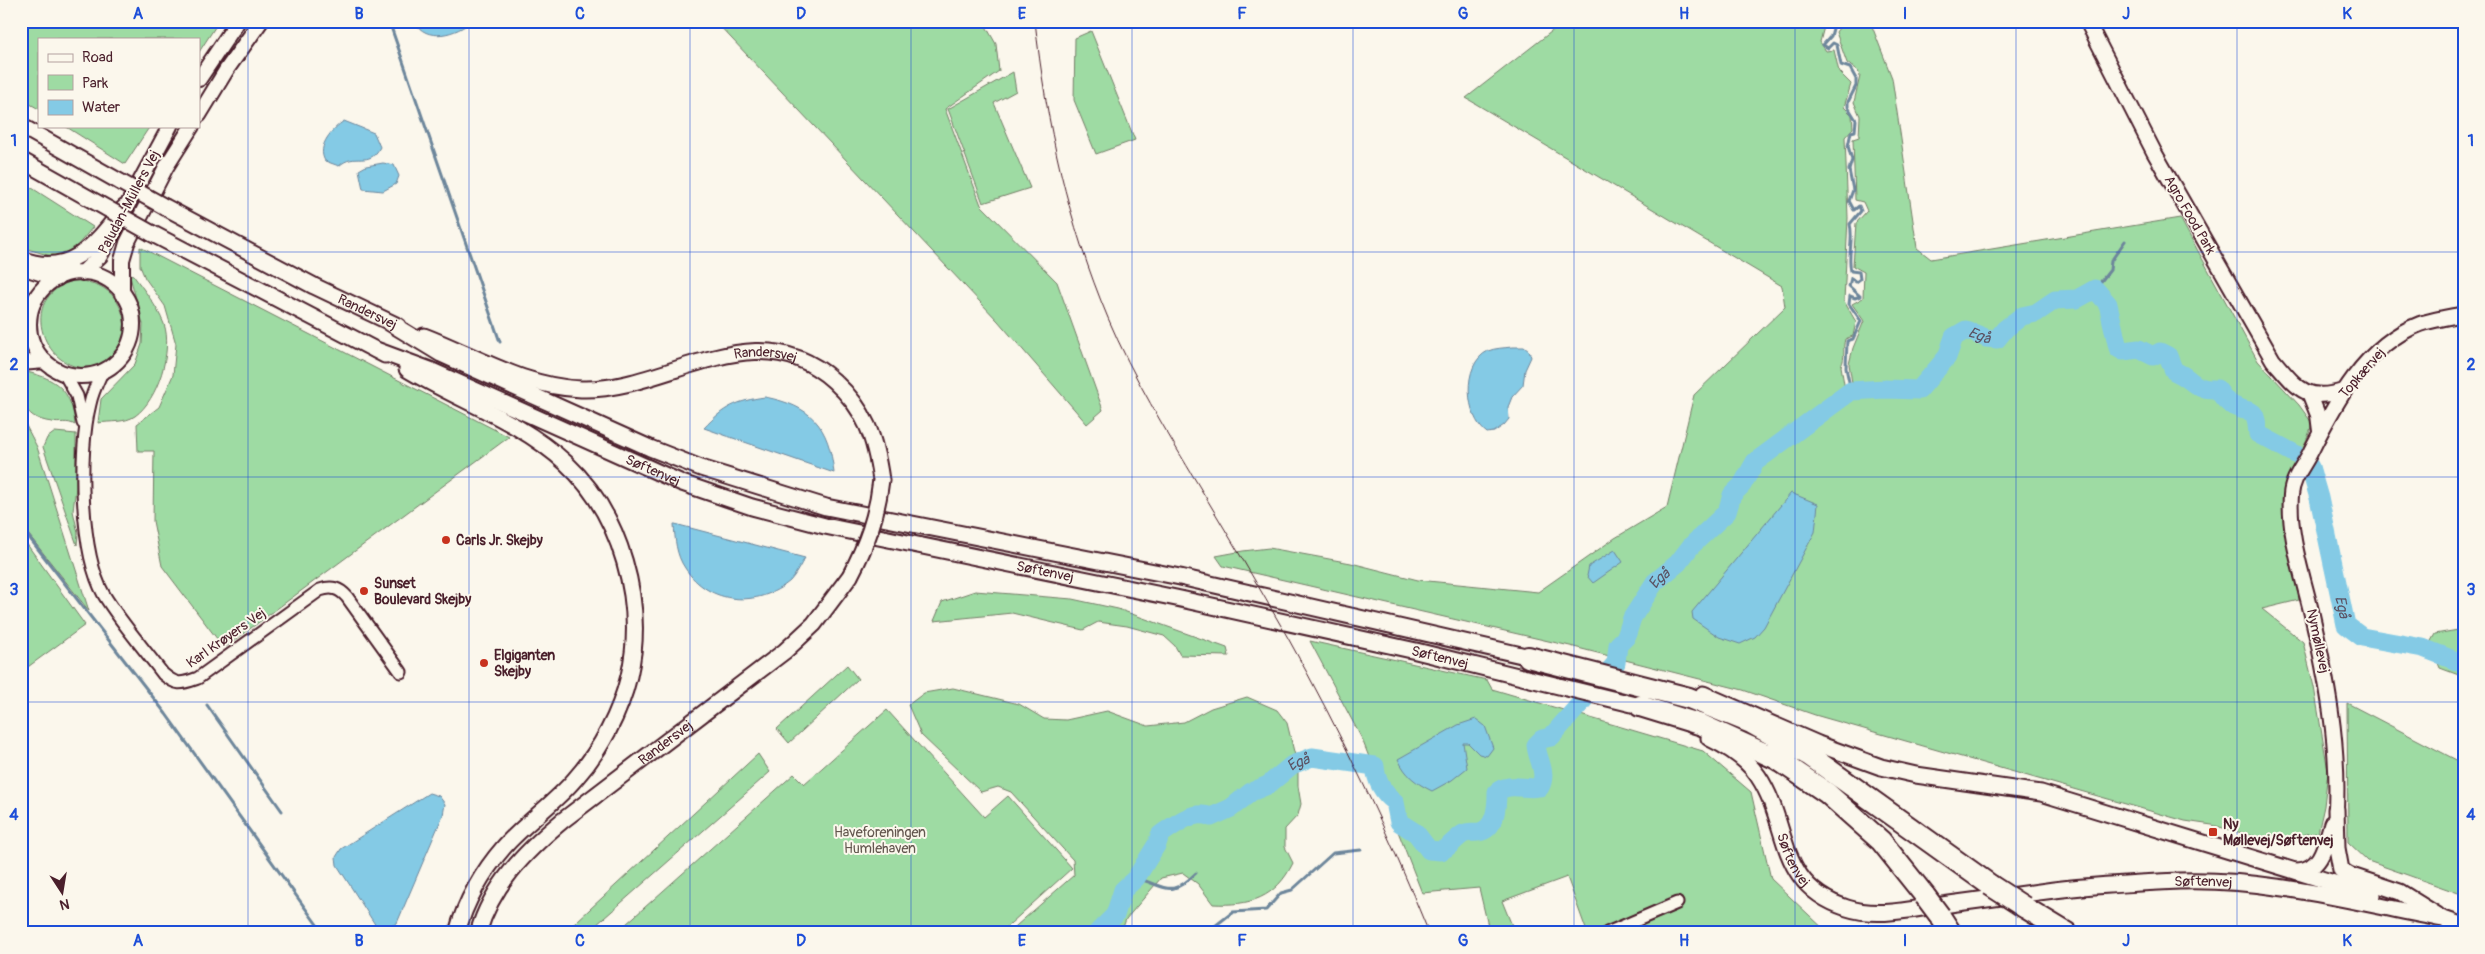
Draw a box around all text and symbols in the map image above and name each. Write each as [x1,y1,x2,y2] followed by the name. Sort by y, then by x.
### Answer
[133,4,144,24] text: A
[354,4,364,24] text: B
[575,4,585,24] text: C
[796,4,806,24] text: D
[1018,4,1027,24] text: E
[1237,4,1247,24] text: F
[1458,4,1469,24] text: G
[1679,4,1689,24] text: H
[1903,4,1907,24] text: I
[2122,4,2130,24] text: J
[2342,4,2352,24] text: K
[38,38,200,128] legend
[82,48,113,67] text: Road
[82,74,109,93] text: Park
[82,98,121,117] text: Water
[11,131,17,151] text: 1
[2468,131,2474,151] text: 1
[95,147,163,257] street label: Paludan-Müllers Vej
[2160,172,2220,258] street label: Agro Food Park
[335,290,400,333] street label: Randersvej
[1966,322,1992,348] water label: Egå
[733,343,799,366] street label: Randersvej
[2335,344,2389,402] street label: Topkærvej
[10,355,19,375] text: 2
[2467,355,2476,375] text: 2
[623,450,683,490] street label: Søftenvej
[456,532,543,549] place label: Carls Jr. Skejby
[440,534,452,546] marker: Carls Jr. Skejby
[1015,557,1075,585] street label: Søftenvej
[1644,563,1675,592] water label: Egå
[374,575,471,608] place label: Sunset Boulevard Skejby
[10,580,19,600] text: 3
[2467,580,2476,600] text: 3
[358,585,370,597] marker: Sunset Boulevard Skejby
[2331,594,2354,621] water label: Egå
[183,604,269,672] street label: Karl Krøyers Vej
[2303,607,2333,675] street label: Nymøllevej
[1410,642,1470,672] street label: Søftenvej
[494,647,555,680] place label: Elgiganten Skejby
[478,657,490,669] marker: Elgiganten Skejby
[635,716,696,768] street label: Randersvej
[1283,749,1313,775] water label: Egå
[9,805,19,825] text: 4
[2466,805,2476,825] text: 4
[2223,816,2334,849] place label: Ny Møllevej/Søftenvej
[834,824,926,857] park label: Haveforeningen Humlehaven
[2207,826,2219,838] marker: Ny Møllevej/Søftenvej
[1774,831,1814,890] street label: Søftenvej
[38,866,88,916] north arrow
[2174,872,2233,891] street label: Søftenvej
[58,895,71,914] text: N
[133,931,144,951] text: A
[354,931,364,951] text: B
[575,931,585,951] text: C
[796,931,806,951] text: D
[1018,931,1027,951] text: E
[1237,931,1247,951] text: F
[1458,931,1469,951] text: G
[1679,931,1689,951] text: H
[1903,931,1907,951] text: I
[2122,931,2130,951] text: J
[2342,931,2352,951] text: K

